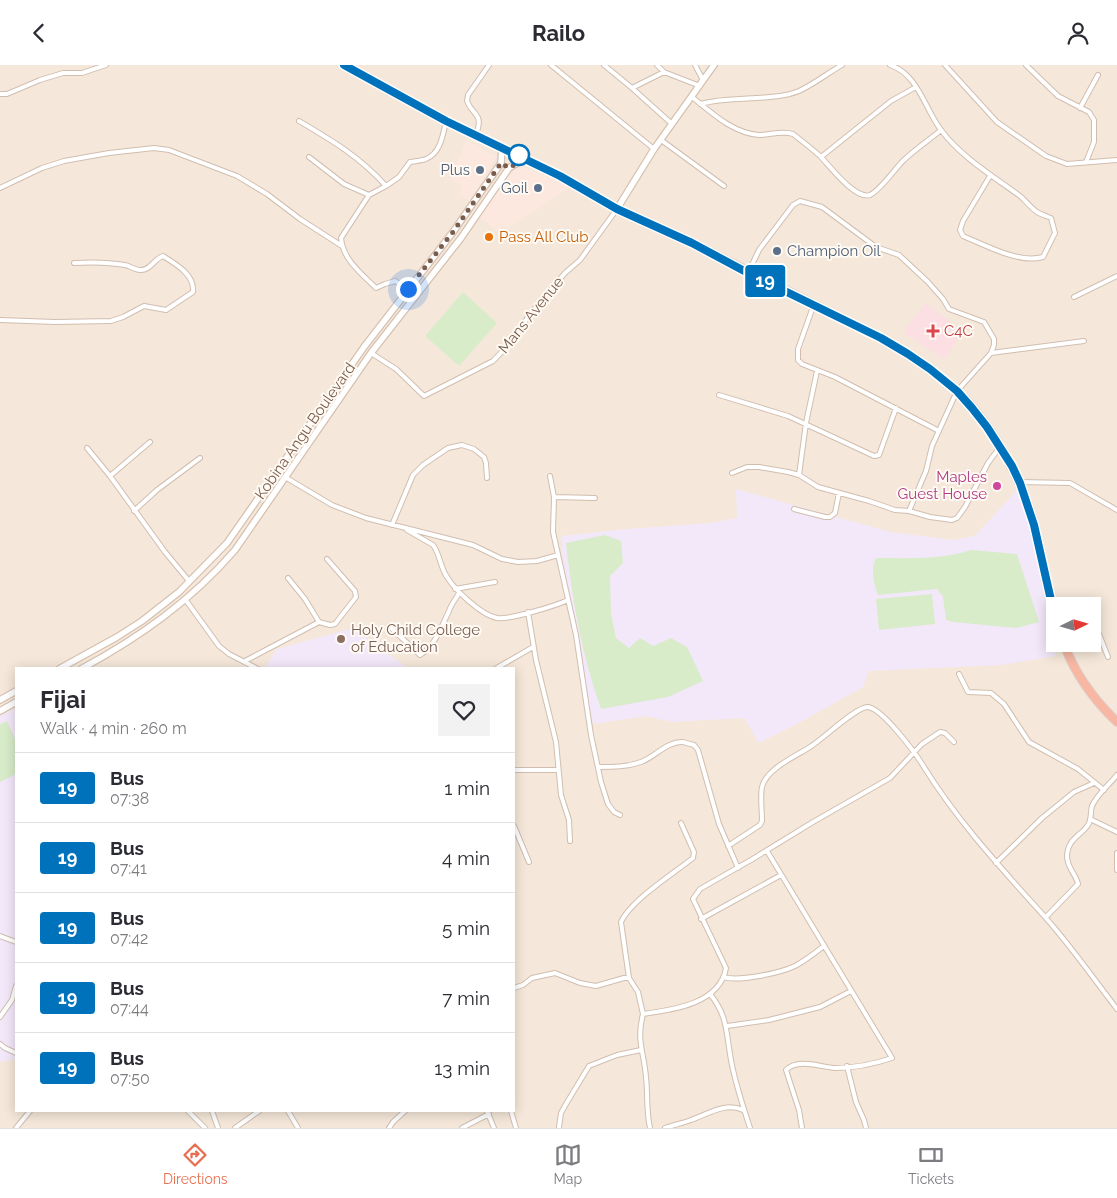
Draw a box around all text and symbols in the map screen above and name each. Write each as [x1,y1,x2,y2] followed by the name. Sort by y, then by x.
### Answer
[25,19,53,47] icon: back
[1064,19,1092,47] icon: person
[532,20,585,46] text: Railo
[508,144,530,166] unlabelled marker
[440,161,470,179] place label: Plus
[474,164,486,176] marker: Plus
[501,179,529,197] place label: Goil
[532,182,544,194] marker: Goil
[499,228,588,246] place label: Pass All Club
[483,231,495,243] marker: Pass All Club
[787,242,882,260] place label: Champion Oil
[771,245,783,257] marker: Champion Oil
[742,265,788,297] line badge: 19
[755,270,775,291] text: 19
[495,273,567,357] street label: Mans Avenue
[396,277,421,302] your location
[944,322,973,340] place label: C4C
[926,324,940,338] marker: C4C
[251,359,359,503] street label: Kobina Angu Boulevard
[898,468,987,503] place label: Maples Guest House
[991,480,1003,492] marker: Maples Guest House
[1046,597,1101,653] north arrow
[1046,597,1101,652] map controls
[351,621,480,656] place label: Holy Child College of Education
[335,633,347,645] marker: Holy Child College of Education
[438,684,490,736] button: heart
[40,685,86,714] text: Fijai
[40,719,187,738] text: Walk · 4 min · 260 m
[110,767,144,789] text: Bus
[58,777,77,798] text: 19
[444,777,490,799] text: 1 min
[110,789,149,808] text: 07:38
[110,837,144,859] text: Bus
[58,847,77,868] text: 19
[442,847,490,869] text: 4 min
[110,859,147,878] text: 07:41
[110,907,144,929] text: Bus
[58,917,77,938] text: 19
[442,917,490,939] text: 5 min
[110,929,148,948] text: 07:42
[110,977,144,999] text: Bus
[58,987,77,1008] text: 19
[442,987,490,1009] text: 7 min
[110,999,149,1018] text: 07:44
[110,1047,144,1069] text: Bus
[58,1057,77,1078] text: 19
[434,1057,490,1079] text: 13 min
[110,1069,150,1088] text: 07:50
[163,1141,228,1187] tab: Directions
[554,1141,582,1187] tab: Map
[908,1141,954,1187] tab: Tickets

